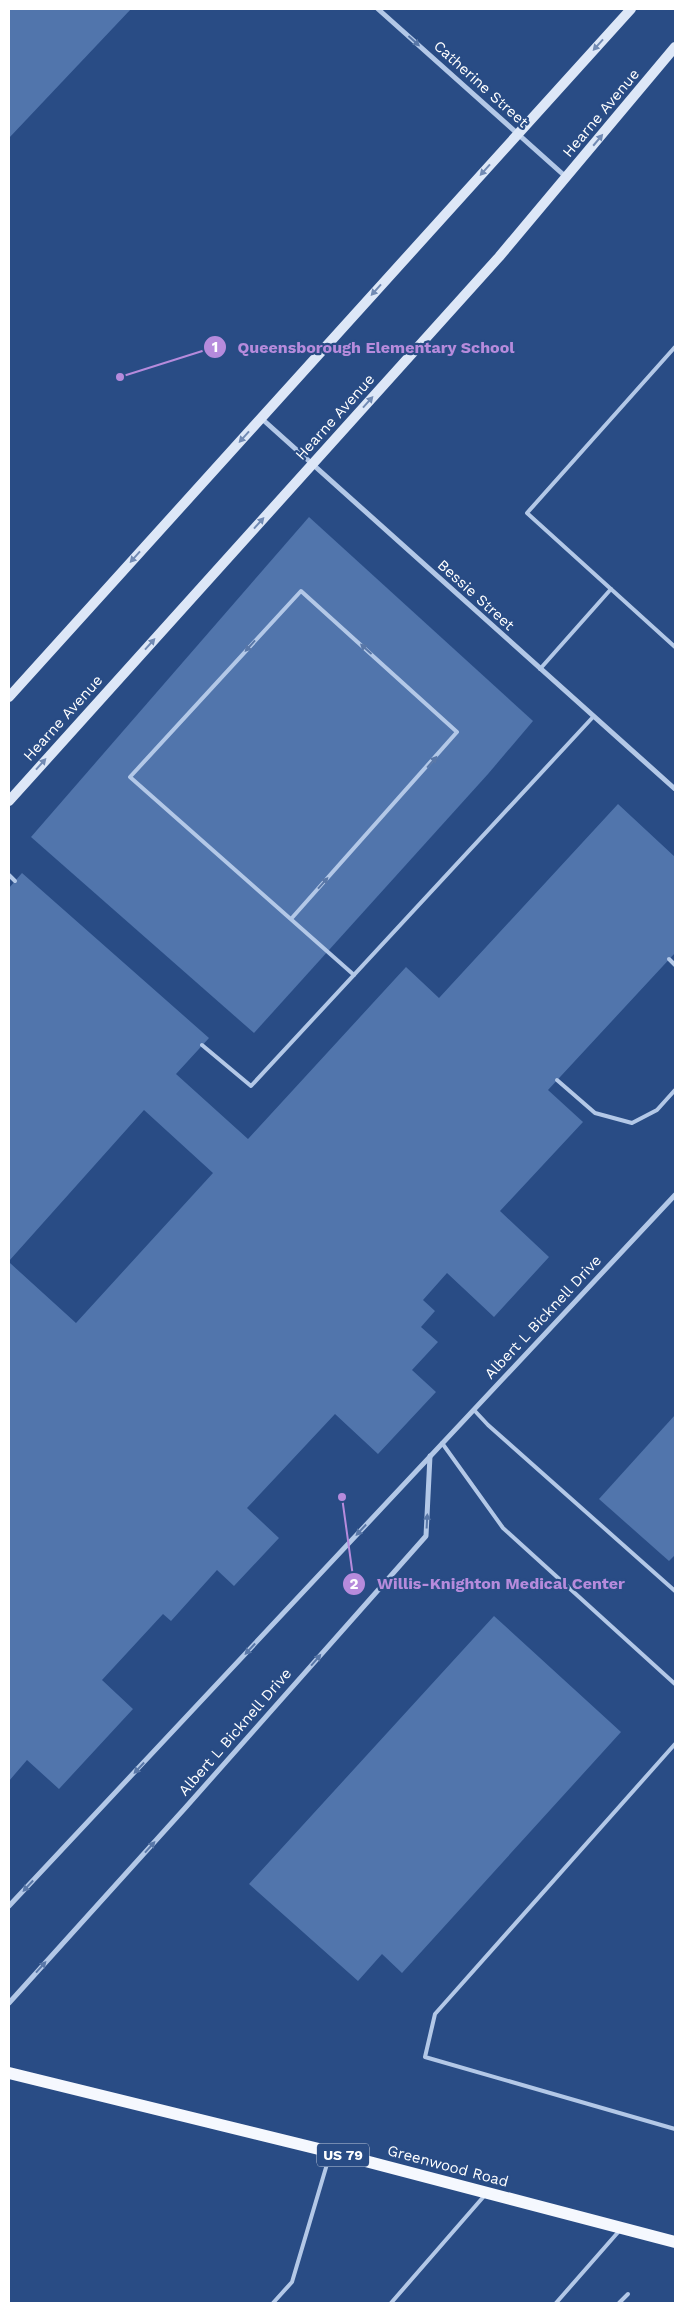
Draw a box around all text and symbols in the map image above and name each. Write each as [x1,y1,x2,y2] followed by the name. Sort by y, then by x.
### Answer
[408,35,420,47] one-way arrow
[430,37,533,132] street label: Catherine Street
[592,38,604,50] one-way arrow
[559,65,643,161] street label: Hearne Avenue
[592,134,604,146] one-way arrow
[479,163,491,175] one-way arrow
[370,284,382,296] one-way arrow
[202,332,525,363] callout: Queensborough Elementary School
[212,338,218,356] text: 1
[237,338,515,357] text: Queensborough Elementary School
[292,370,378,464] street label: Hearne Avenue
[362,397,374,409] one-way arrow
[238,430,249,443] one-way arrow
[253,518,265,530] one-way arrow
[129,551,140,564] one-way arrow
[434,556,519,635] street label: Bessie Street
[144,638,156,650] one-way arrow
[244,639,256,651] one-way arrow
[361,643,373,655] one-way arrow
[20,671,106,765] street label: Hearne Avenue
[426,755,437,768] one-way arrow
[36,758,47,771] one-way arrow
[318,876,329,889] one-way arrow
[481,1251,605,1383] street label: Albert L Bicknell Drive
[423,1513,431,1529] one-way arrow
[355,1524,367,1536] one-way arrow
[342,1568,635,1599] callout: Willis-Knighton Medical Center
[377,1574,625,1593] text: Willis-Knighton Medical Center
[350,1575,359,1593] text: 2
[244,1642,256,1654] one-way arrow
[311,1653,322,1666] one-way arrow
[175,1665,295,1799] street label: Albert L Bicknell Drive
[133,1761,145,1773] one-way arrow
[145,1840,156,1853] one-way arrow
[22,1880,34,1892] one-way arrow
[35,1961,47,1973] one-way arrow
[385,2141,511,2191] street label: Greenwood Road
[317,2144,369,2166] road number: US 79

